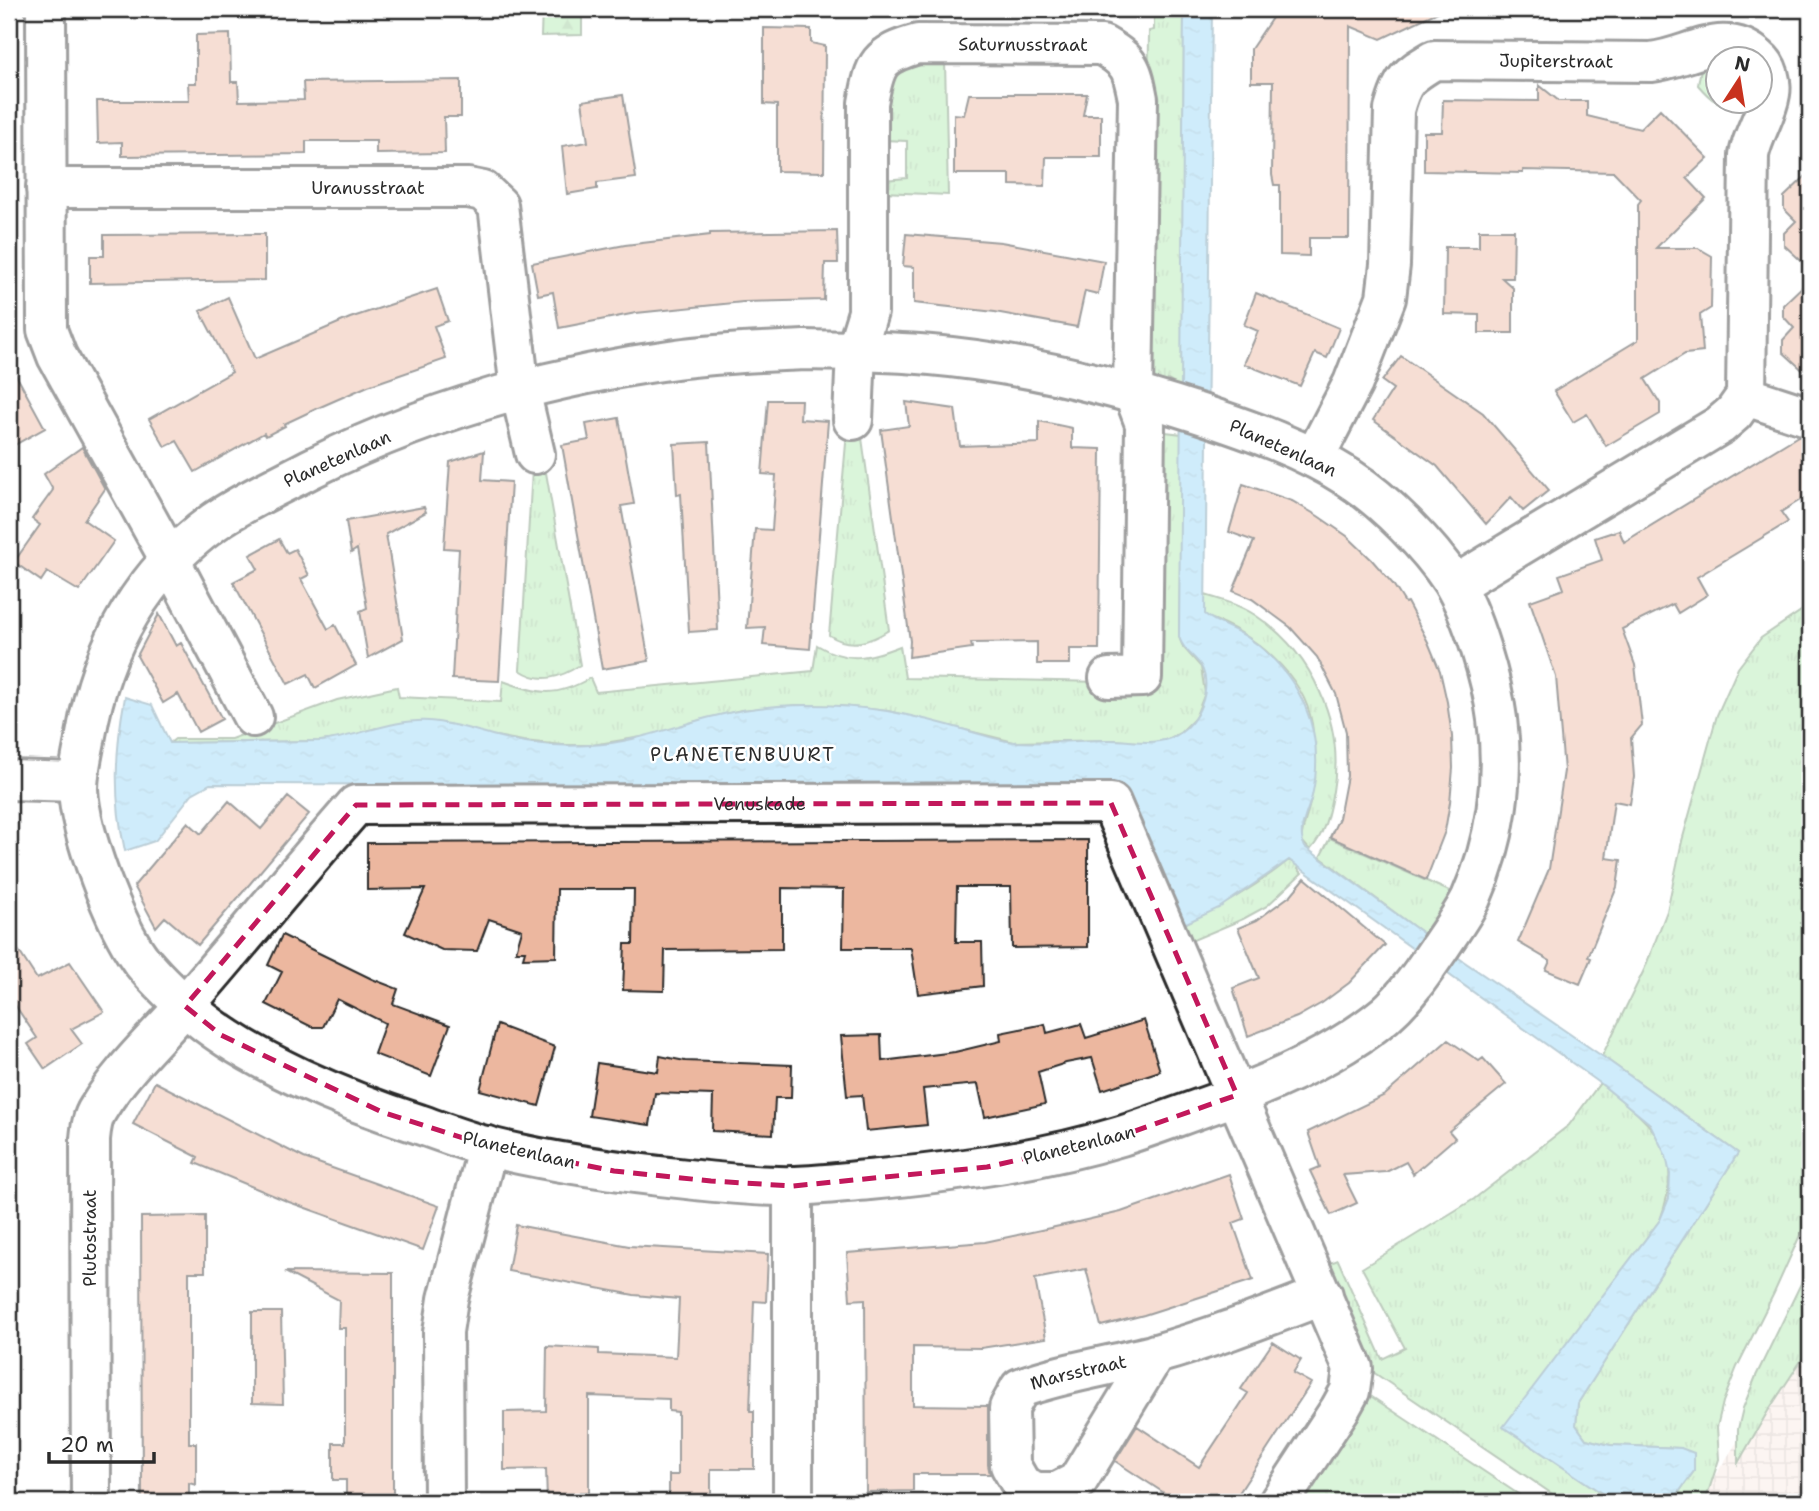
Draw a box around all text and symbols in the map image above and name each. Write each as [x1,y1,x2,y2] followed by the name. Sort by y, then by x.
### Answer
[958,32,1088,57] street label: Saturnusstraat
[1703,46,1773,116] north arrow
[1499,49,1614,74] street label: Jupiterstraat
[1732,50,1752,78] text: N
[311,176,425,200] street label: Uranusstraat
[1226,414,1340,482] street label: Planetenlaan
[280,425,394,493] street label: Planetenlaan
[650,742,836,767] district label: PLANETENBUURT
[713,792,806,816] street label: Venuskade
[1020,1119,1138,1171] street label: Planetenlaan
[460,1125,578,1175] street label: Planetenlaan
[78,1189,102,1287] street label: Plutostraat
[1027,1349,1129,1396] street label: Marsstraat
[49,1420,154,1464] scale bar
[60,1431,114,1459] text: 20 m

